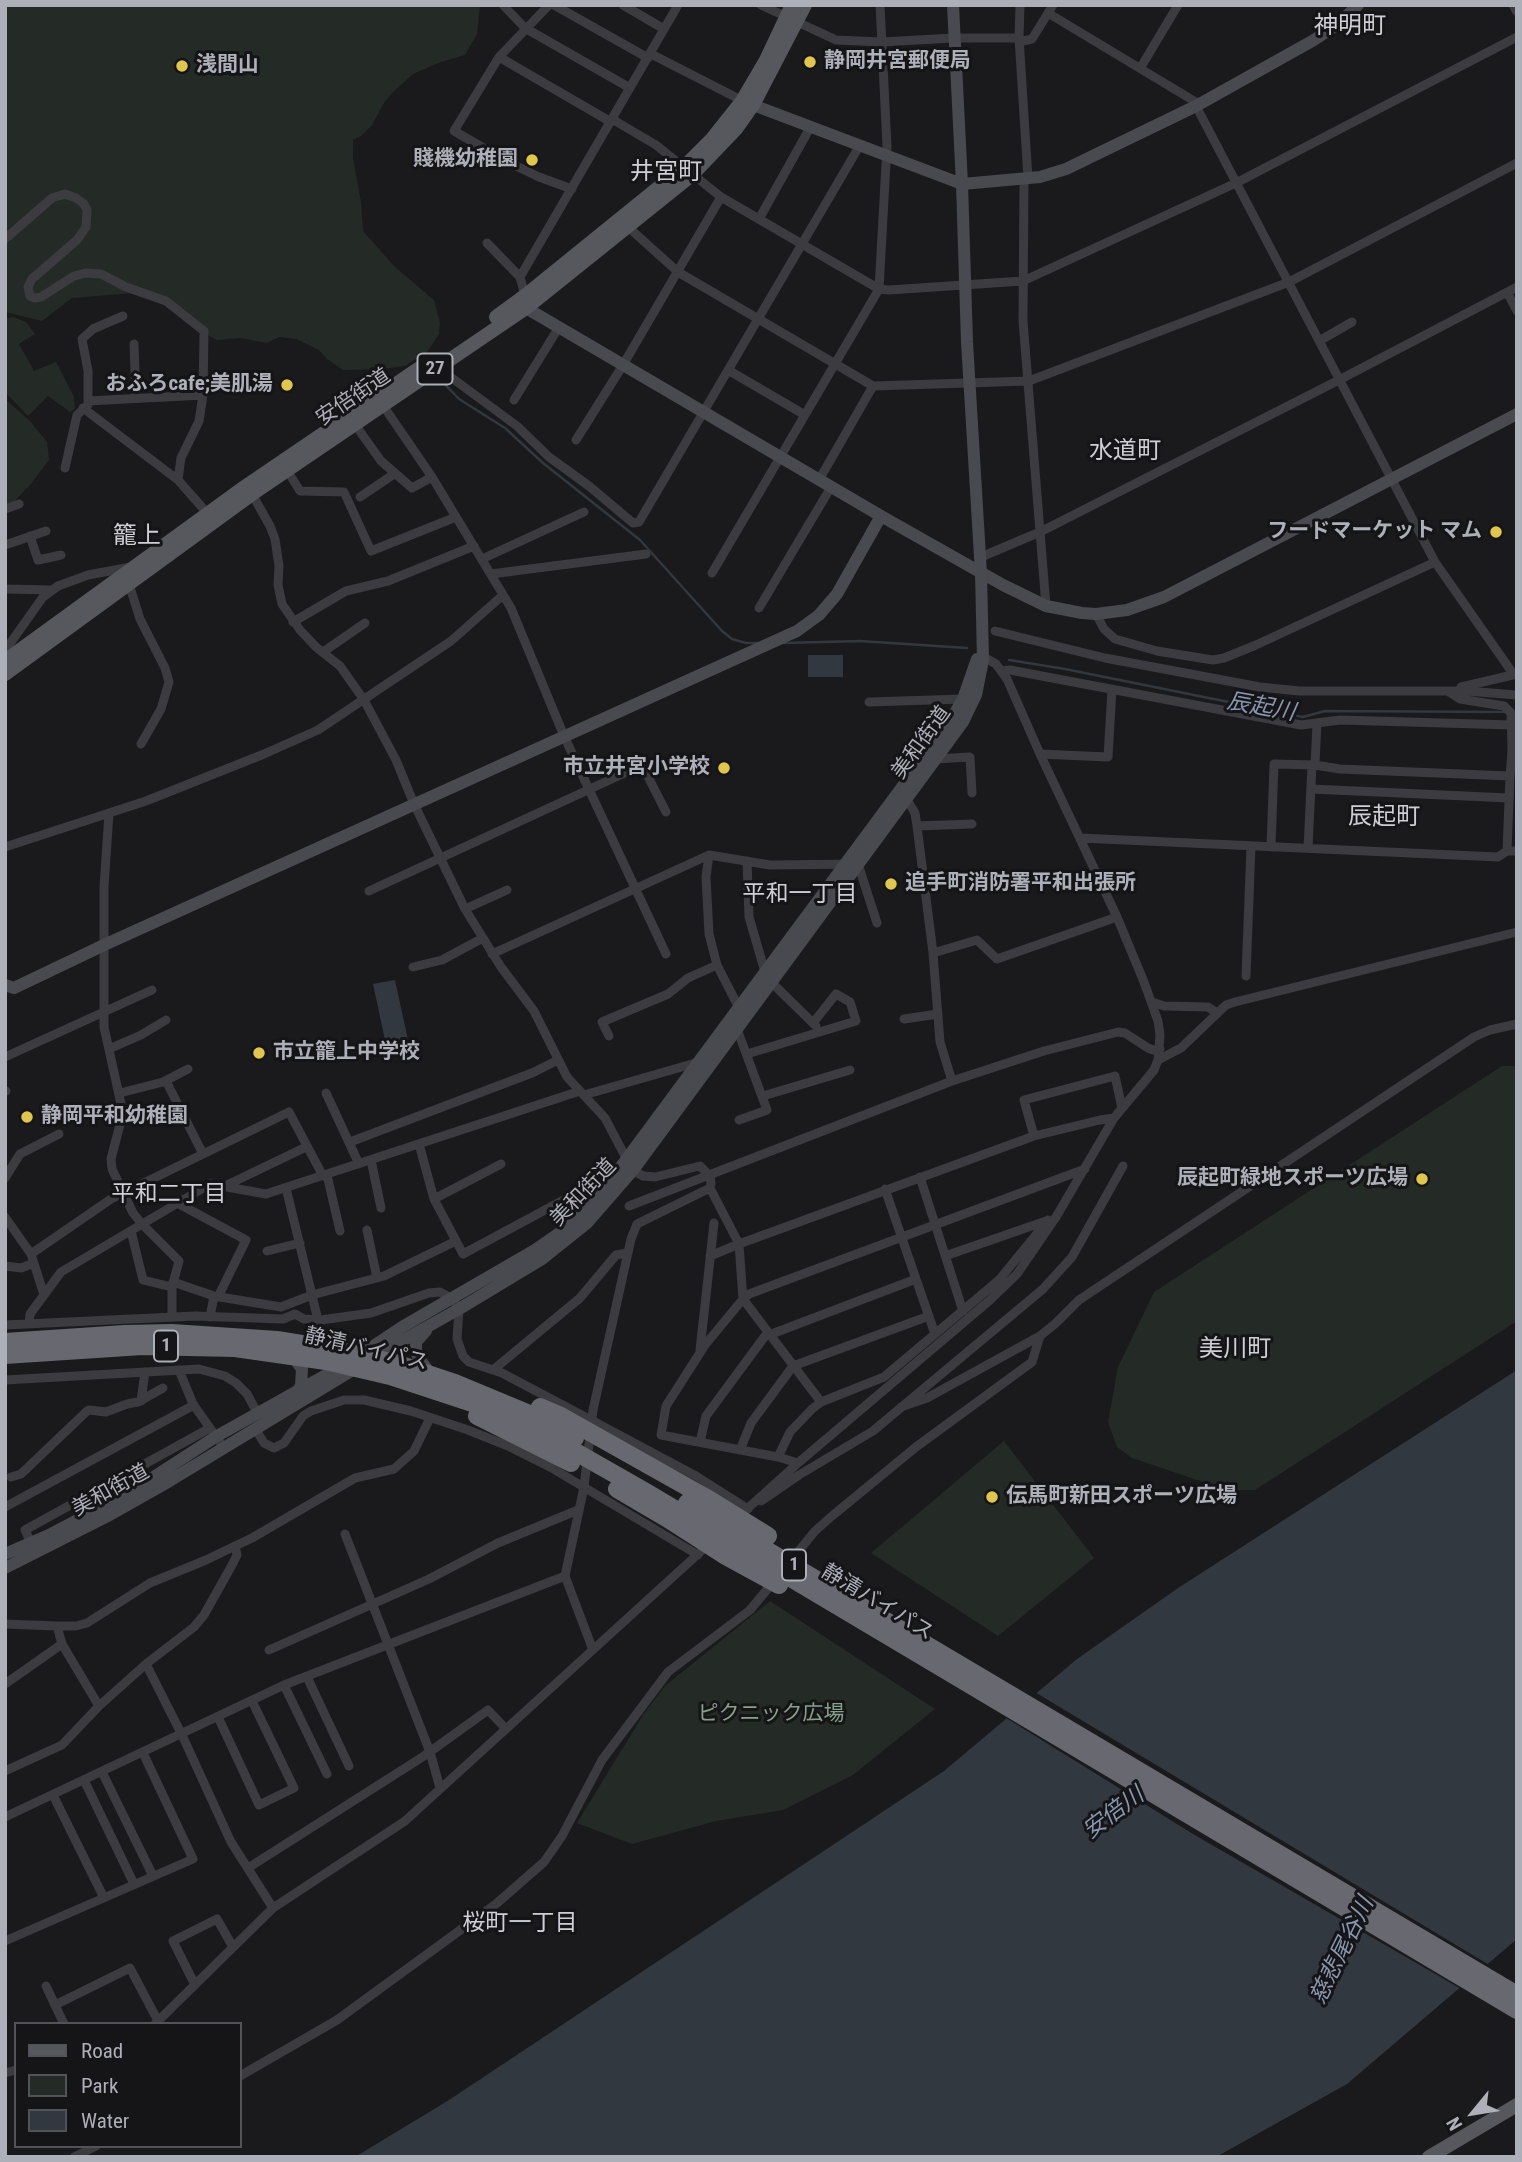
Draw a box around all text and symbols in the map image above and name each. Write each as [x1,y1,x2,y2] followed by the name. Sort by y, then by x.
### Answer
[1314,13,1386,41] district label: 神明町
[824,49,971,75] place label: 静岡井宮郵便局
[196,53,259,79] place label: 浅間山
[802,54,818,70] marker: 静岡井宮郵便局
[174,58,190,74] marker: 浅間山
[413,147,518,173] place label: 賤機幼稚園
[524,152,540,168] marker: 賤機幼稚園
[630,159,702,187] district label: 井宮町
[418,354,452,384] road number: 27
[312,364,396,432] street label: 安倍街道
[105,372,273,398] place label: おふろcafe;美肌湯
[279,377,295,393] marker: おふろcafe;美肌湯
[1089,438,1161,466] district label: 水道町
[1267,519,1482,545] place label: フードマーケット マム
[113,523,161,551] district label: 籠上
[1488,524,1504,540] marker: フードマーケット マム
[1225,688,1297,728] water label: 辰起川
[887,702,957,784] street label: 美和街道
[563,755,710,781] place label: 市立井宮小学校
[716,760,732,776] marker: 市立井宮小学校
[1348,804,1420,832] district label: 辰起町
[905,871,1136,897] place label: 追手町消防署平和出張所
[883,876,899,892] marker: 追手町消防署平和出張所
[743,881,857,909] district label: 平和一丁目
[273,1040,420,1066] place label: 市立籠上中学校
[251,1045,267,1061] marker: 市立籠上中学校
[41,1104,188,1130] place label: 静岡平和幼稚園
[19,1109,35,1125] marker: 静岡平和幼稚園
[546,1154,622,1232] street label: 美和街道
[1177,1166,1408,1192] place label: 辰起町緑地スポーツ広場
[1414,1171,1430,1187] marker: 辰起町緑地スポーツ広場
[112,1181,226,1209] district label: 平和二丁目
[302,1324,430,1376] street label: 静清バイパス
[154,1330,178,1362] road number: 1
[1199,1336,1271,1364] district label: 美川町
[68,1460,154,1522] street label: 美和街道
[1006,1484,1237,1510] place label: 伝馬町新田スポーツ広場
[984,1489,1000,1505] marker: 伝馬町新田スポーツ広場
[782,1550,806,1581] road number: 1
[817,1560,937,1646] street label: 静清バイパス
[698,1702,844,1728] park label: ピクニック広場
[1078,1782,1150,1846] water label: 安倍川
[1305,1893,1381,2009] water label: 慈悲尾谷川
[463,1910,577,1938] district label: 桜町一丁目
[14,2022,242,2148] legend
[81,2039,123,2063] text: Road
[81,2074,118,2098] text: Park
[1438,2078,1508,2148] north arrow
[81,2109,129,2133] text: Water
[1442,2113,1467,2135] text: N

